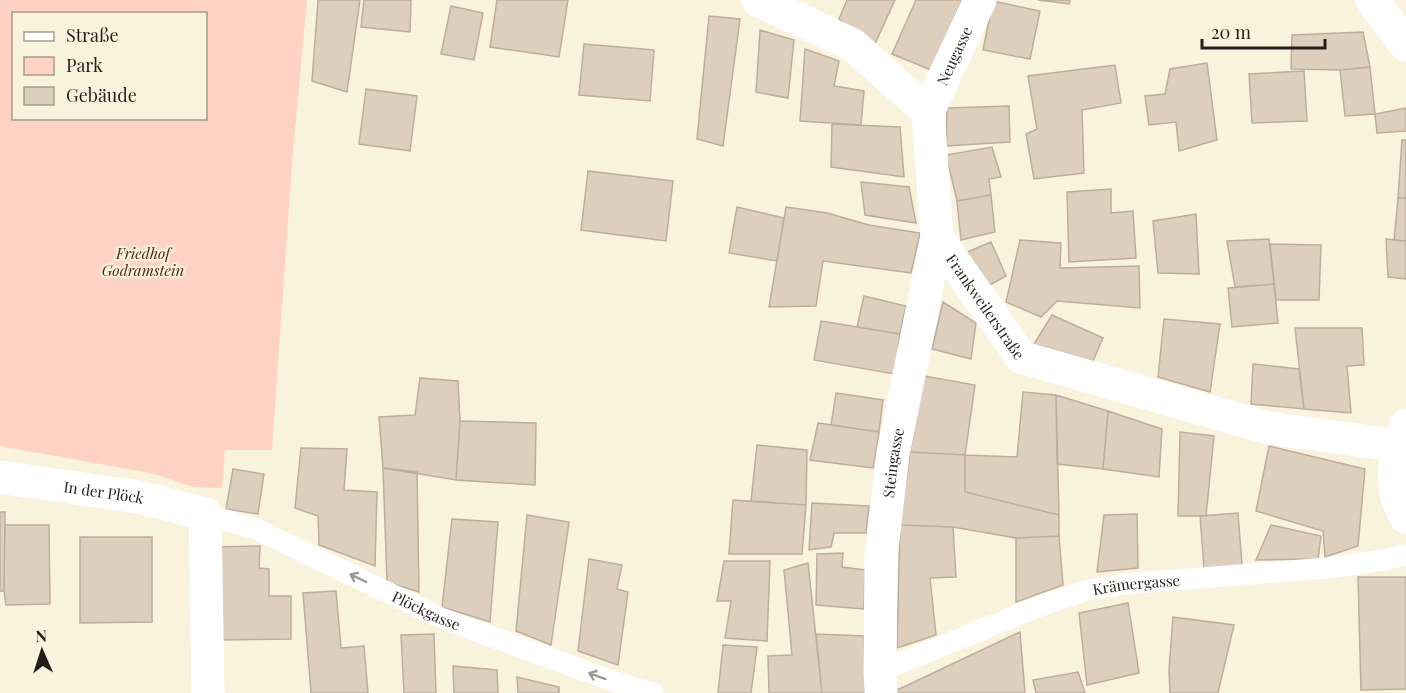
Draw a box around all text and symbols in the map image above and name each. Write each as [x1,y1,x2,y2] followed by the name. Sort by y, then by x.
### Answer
[12,12,207,120] legend
[1202,12,1325,50] scale bar
[1211,20,1251,44] text: 20 m
[66,23,119,47] text: Straße
[932,23,976,89] street label: Neugasse
[66,53,103,77] text: Park
[66,83,137,107] text: Gebäude
[102,243,184,280] park label: Friedhof Godramstein
[942,250,1030,363] street label: Frankweilerstraße
[878,426,908,499] street label: Steingasse
[63,476,147,508] street label: In der Plöck
[1091,570,1181,599] street label: Krämergasse
[350,572,368,584] one-way arrow
[389,586,463,634] street label: Plöckgasse
[12,621,72,681] north arrow
[35,625,48,646] text: N
[588,669,607,680] one-way arrow

